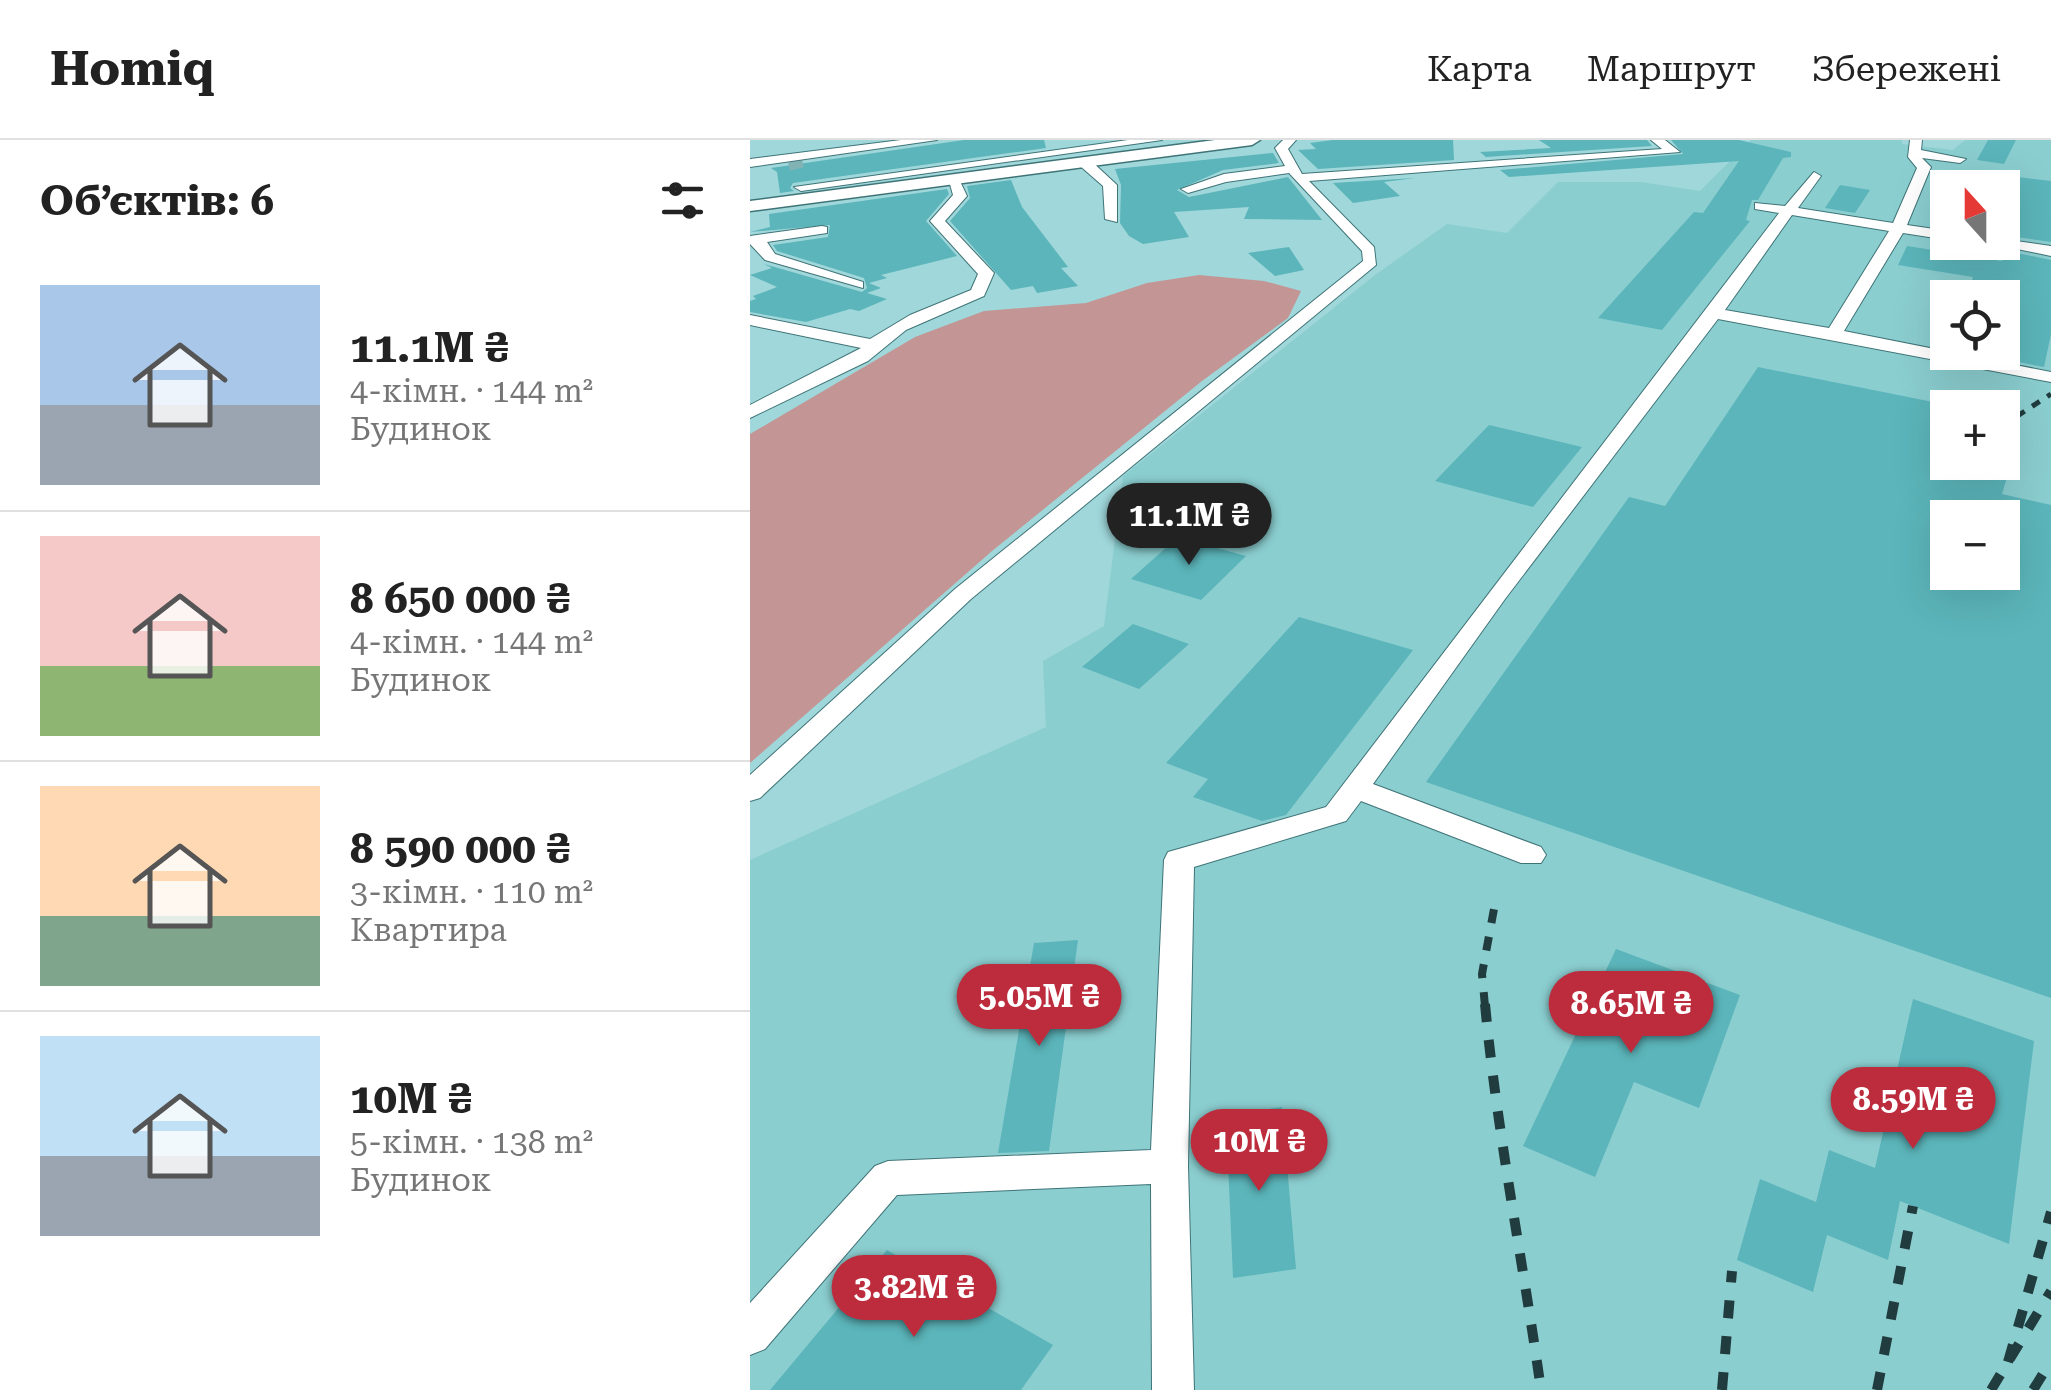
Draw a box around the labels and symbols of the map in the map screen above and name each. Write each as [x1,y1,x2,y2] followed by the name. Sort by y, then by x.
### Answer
[1930,170,2020,260] north arrow
[1097,483,1281,568] pin: 11.1M ₴
[947,964,1131,1049] pin: 5.05M ₴
[1539,971,1723,1056] pin: 8.65M ₴
[1821,1067,2005,1152] pin: 8.59M ₴
[1189,1109,1329,1194] pin: 10M ₴
[822,1255,1006,1340] pin: 3.82M ₴

